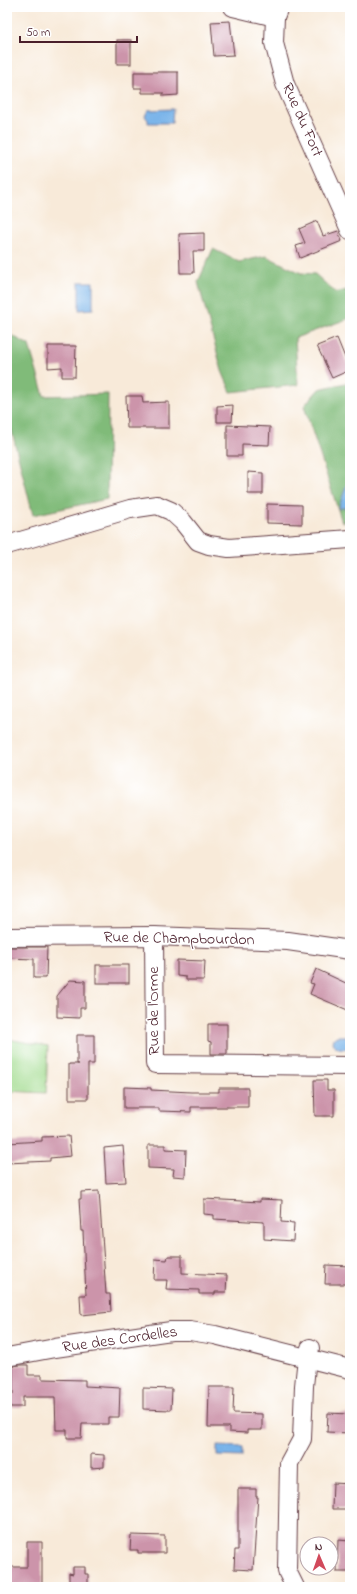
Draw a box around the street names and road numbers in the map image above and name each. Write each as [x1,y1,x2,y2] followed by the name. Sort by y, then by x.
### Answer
[275,79,329,161] street label: Rue du Fort
[103,926,255,952] street label: Rue de Champbourdon
[142,966,166,1055] street label: Rue de l'Orme
[61,1320,179,1360] street label: Rue des Cordelles

